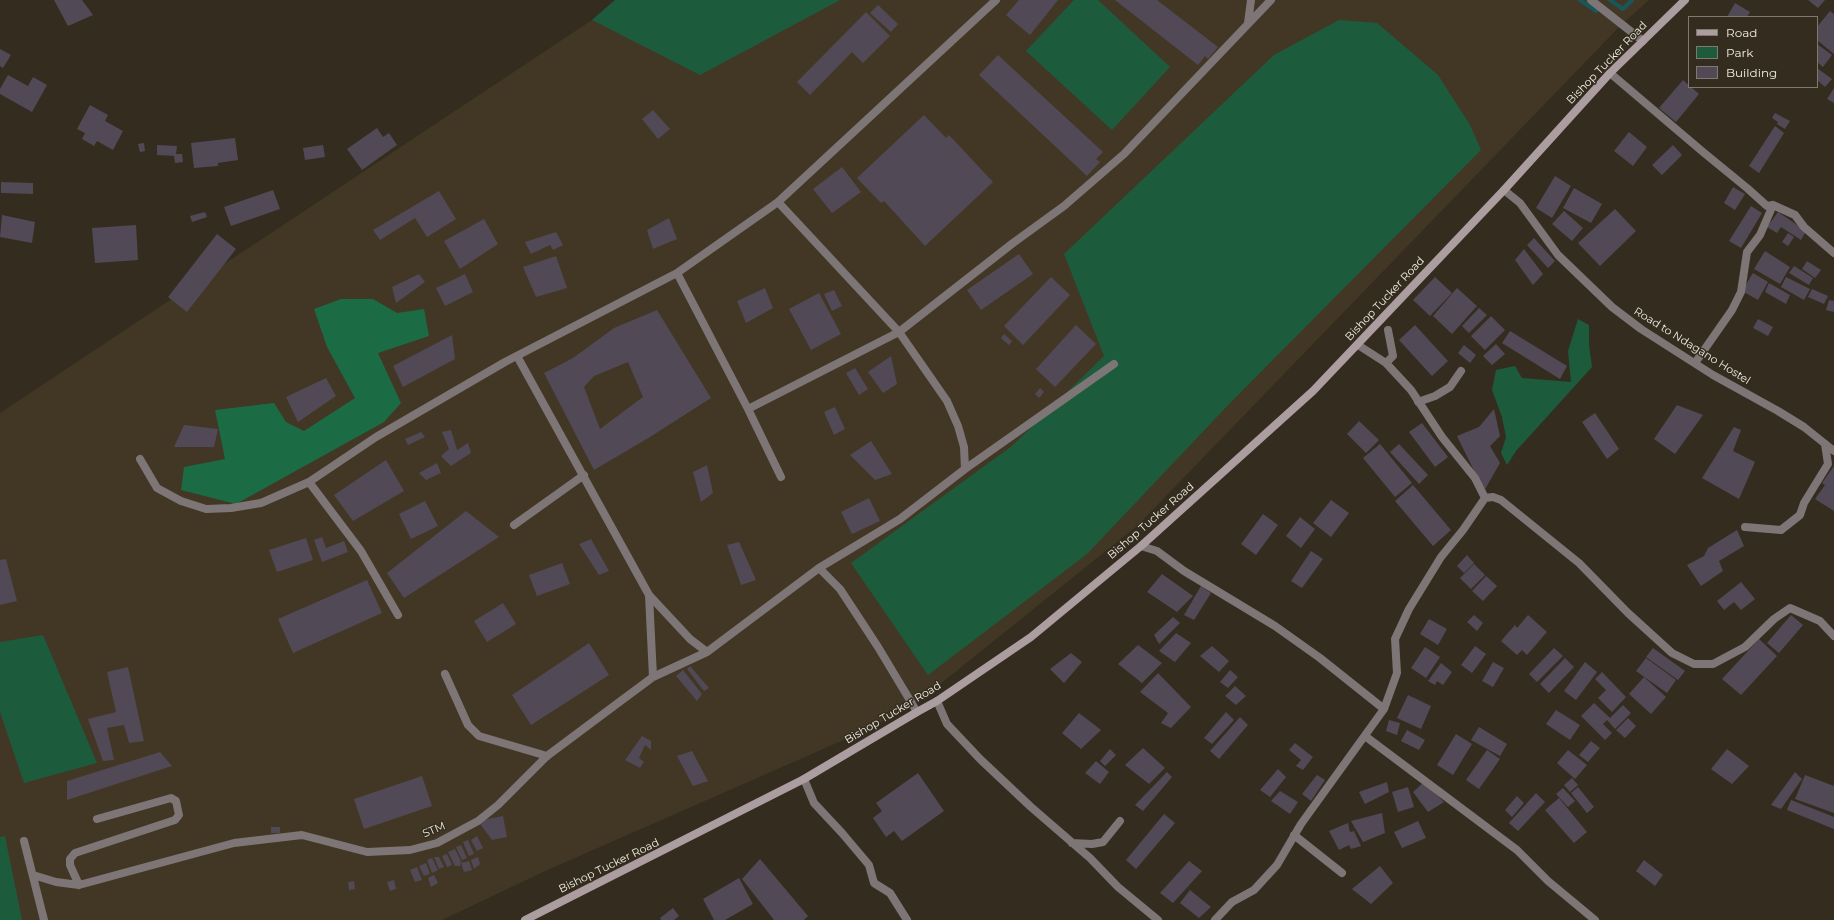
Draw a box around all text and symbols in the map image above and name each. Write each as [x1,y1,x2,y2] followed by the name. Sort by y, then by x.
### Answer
[1688,16,1818,88] legend
[1564,19,1650,107] street label: Bishop Tucker Road
[1726,25,1757,40] text: Road
[1726,45,1753,60] text: Park
[1726,65,1777,80] text: Building
[1343,254,1427,344] street label: Bishop Tucker Road
[1631,305,1753,387] street label: Road to Ndagano Hostel
[1105,480,1197,562] street label: Bishop Tucker Road
[842,679,944,747] street label: Bishop Tucker Road
[421,819,447,841] street label: STM
[557,836,661,896] street label: Bishop Tucker Road

